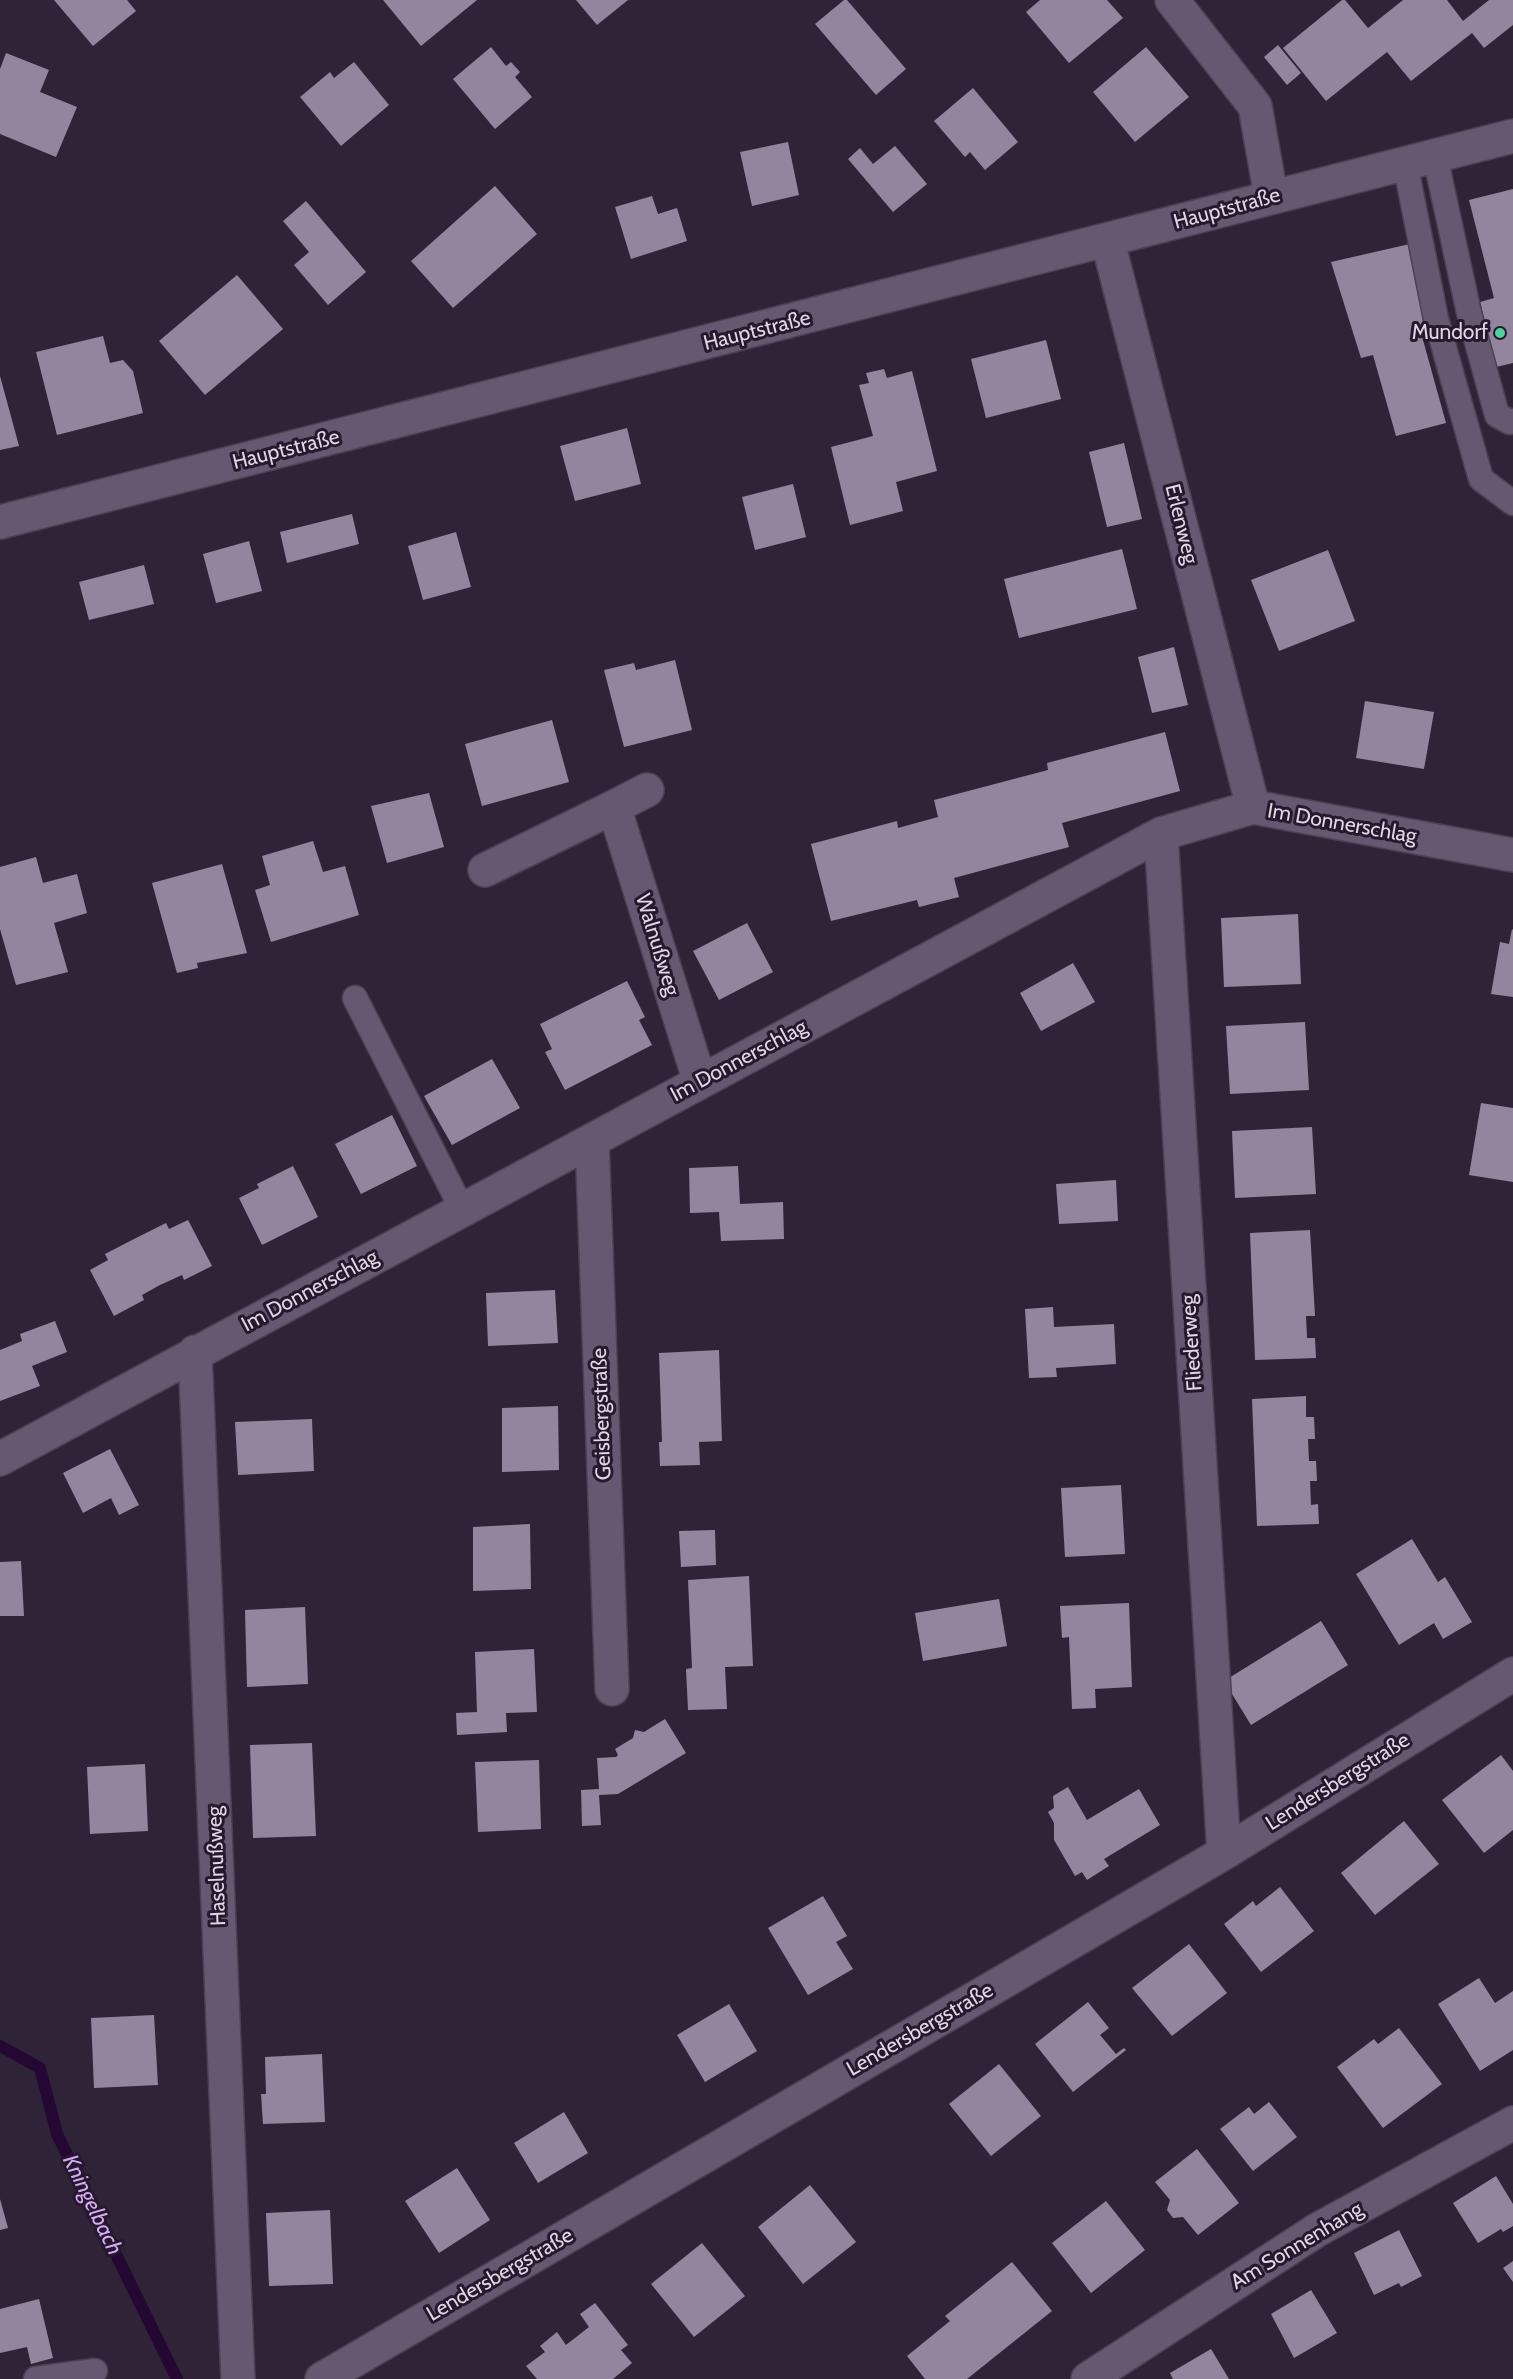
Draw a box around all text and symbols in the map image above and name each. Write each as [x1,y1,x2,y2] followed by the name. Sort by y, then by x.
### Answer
[1171,183,1283,235] street label: Hauptstraße
[701,306,813,356] street label: Hauptstraße
[1412,320,1488,346] place label: Mundorf
[1493,326,1507,340] marker: Mundorf
[230,425,342,475] street label: Hauptstraße
[1159,481,1203,567] street label: Erlenweg
[1265,798,1419,850] street label: Im Donnerschlag
[630,891,684,999] street label: Walnußweg
[666,1014,812,1108] street label: Im Donnerschlag
[237,1244,383,1338] street label: Im Donnerschlag
[1176,1294,1208,1392] street label: Fliederweg
[587,1347,617,1481] street label: Geisbergstraße
[1261,1728,1415,1836] street label: Lendersbergstraße
[202,1806,232,1926] street label: Haselnußweg
[842,1978,998,2082] street label: Lendersbergstraße
[56,2151,128,2259] water label: Kningelbach
[1226,2197,1368,2295] street label: Am Sonnenhang
[422,2223,578,2327] street label: Lendersbergstraße

